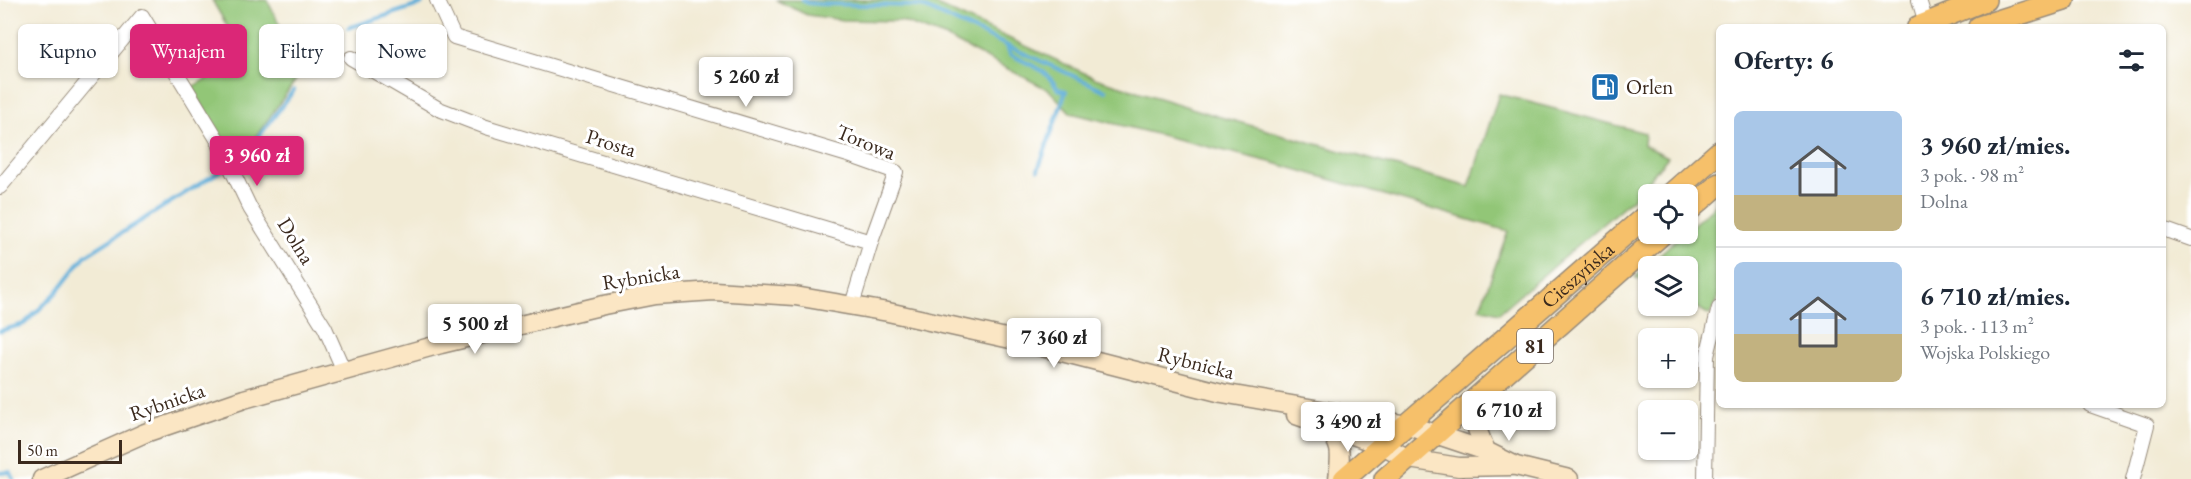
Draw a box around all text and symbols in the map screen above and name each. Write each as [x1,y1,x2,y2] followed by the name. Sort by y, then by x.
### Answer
[18,24,118,78] chip: Kupno
[130,24,247,78] chip: Wynajem
[259,24,344,78] chip: Filtry
[356,24,447,78] chip: Nowe
[1734,43,1834,77] text: Oferty: 6
[2115,44,2148,77] icon: filters
[684,57,808,108] pin: 5 260 zł
[713,63,779,89] text: 5 260 zł
[1589,71,1621,103] fuel station icon: Orlen
[1626,73,1673,100] place label: Orlen
[832,117,900,166] street label: Torowa
[583,122,640,163] street label: Prosta
[1920,128,2070,162] text: 3 960 zł/mies.
[1782,135,1854,207] icon: home
[195,136,319,187] pin: 3 960 zł
[224,142,290,168] text: 3 960 zł
[1920,162,2024,188] text: 3 pok. · 98 m²
[1638,184,1698,460] map controls
[1638,184,1698,244] button: locate
[1920,188,1968,214] text: Dolna
[272,212,322,270] street label: Dolna
[1535,235,1620,314] street label: Cieszyńska
[1638,256,1698,316] button: layers
[600,257,682,296] street label: Rybnicka
[1920,279,2070,313] text: 6 710 zł/mies.
[1782,286,1854,358] icon: home
[413,304,537,355] pin: 5 500 zł
[442,310,508,336] text: 5 500 zł
[1920,313,2034,339] text: 3 pok. · 113 m²
[992,318,1116,369] pin: 7 360 zł
[1021,324,1087,350] text: 7 360 zł
[1638,328,1698,388] button: +
[1517,329,1553,363] road number: 81
[1920,339,2050,365] text: Wojska Polskiego
[1155,340,1238,385] street label: Rybnicka
[126,376,209,427] street label: Rybnicka
[1447,391,1571,442] pin: 6 710 zł
[1476,397,1542,423] text: 6 710 zł
[1638,400,1698,460] button: −
[1286,402,1410,453] pin: 3 490 zł
[1315,408,1381,434] text: 3 490 zł
[18,437,122,464] scale bar
[27,440,58,461] text: 50 m

